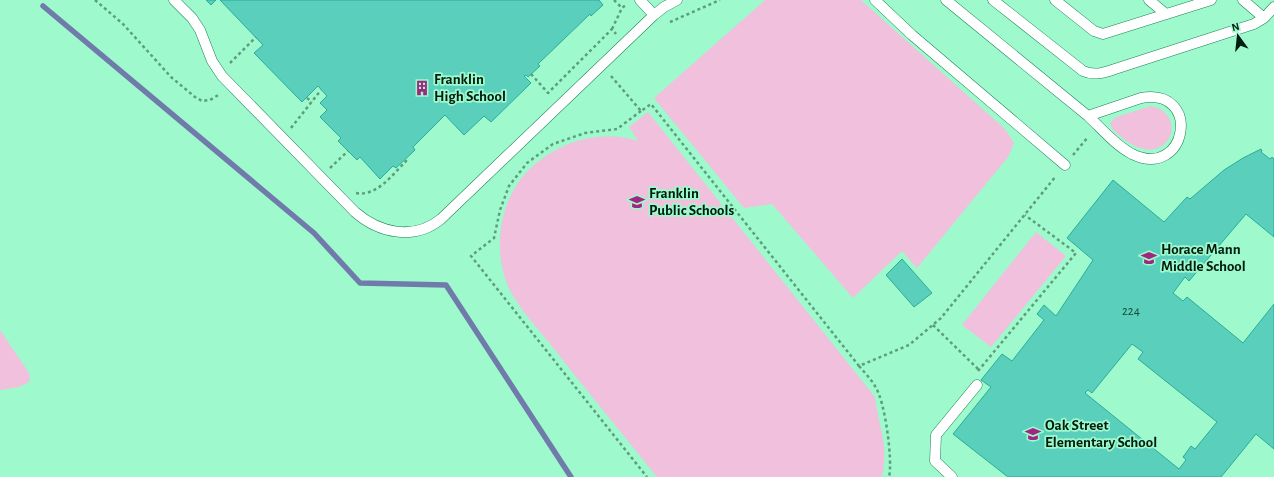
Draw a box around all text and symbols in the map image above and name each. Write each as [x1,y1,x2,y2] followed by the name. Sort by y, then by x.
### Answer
[1218,16,1258,56] north arrow
[1230,21,1241,33] text: N
[434,72,506,104] place label: Franklin High School
[413,79,431,97] building icon: Franklin High School
[649,186,734,218] place label: Franklin Public Schools
[628,193,646,211] school or university icon: Franklin Public Schools
[1161,242,1246,274] place label: Horace Mann Middle School
[1140,249,1158,267] school or university icon: Horace Mann Middle School
[1122,305,1140,318] house number: 224
[1045,418,1157,450] place label: Oak Street Elementary School
[1024,425,1042,443] school or university icon: Oak Street Elementary School

